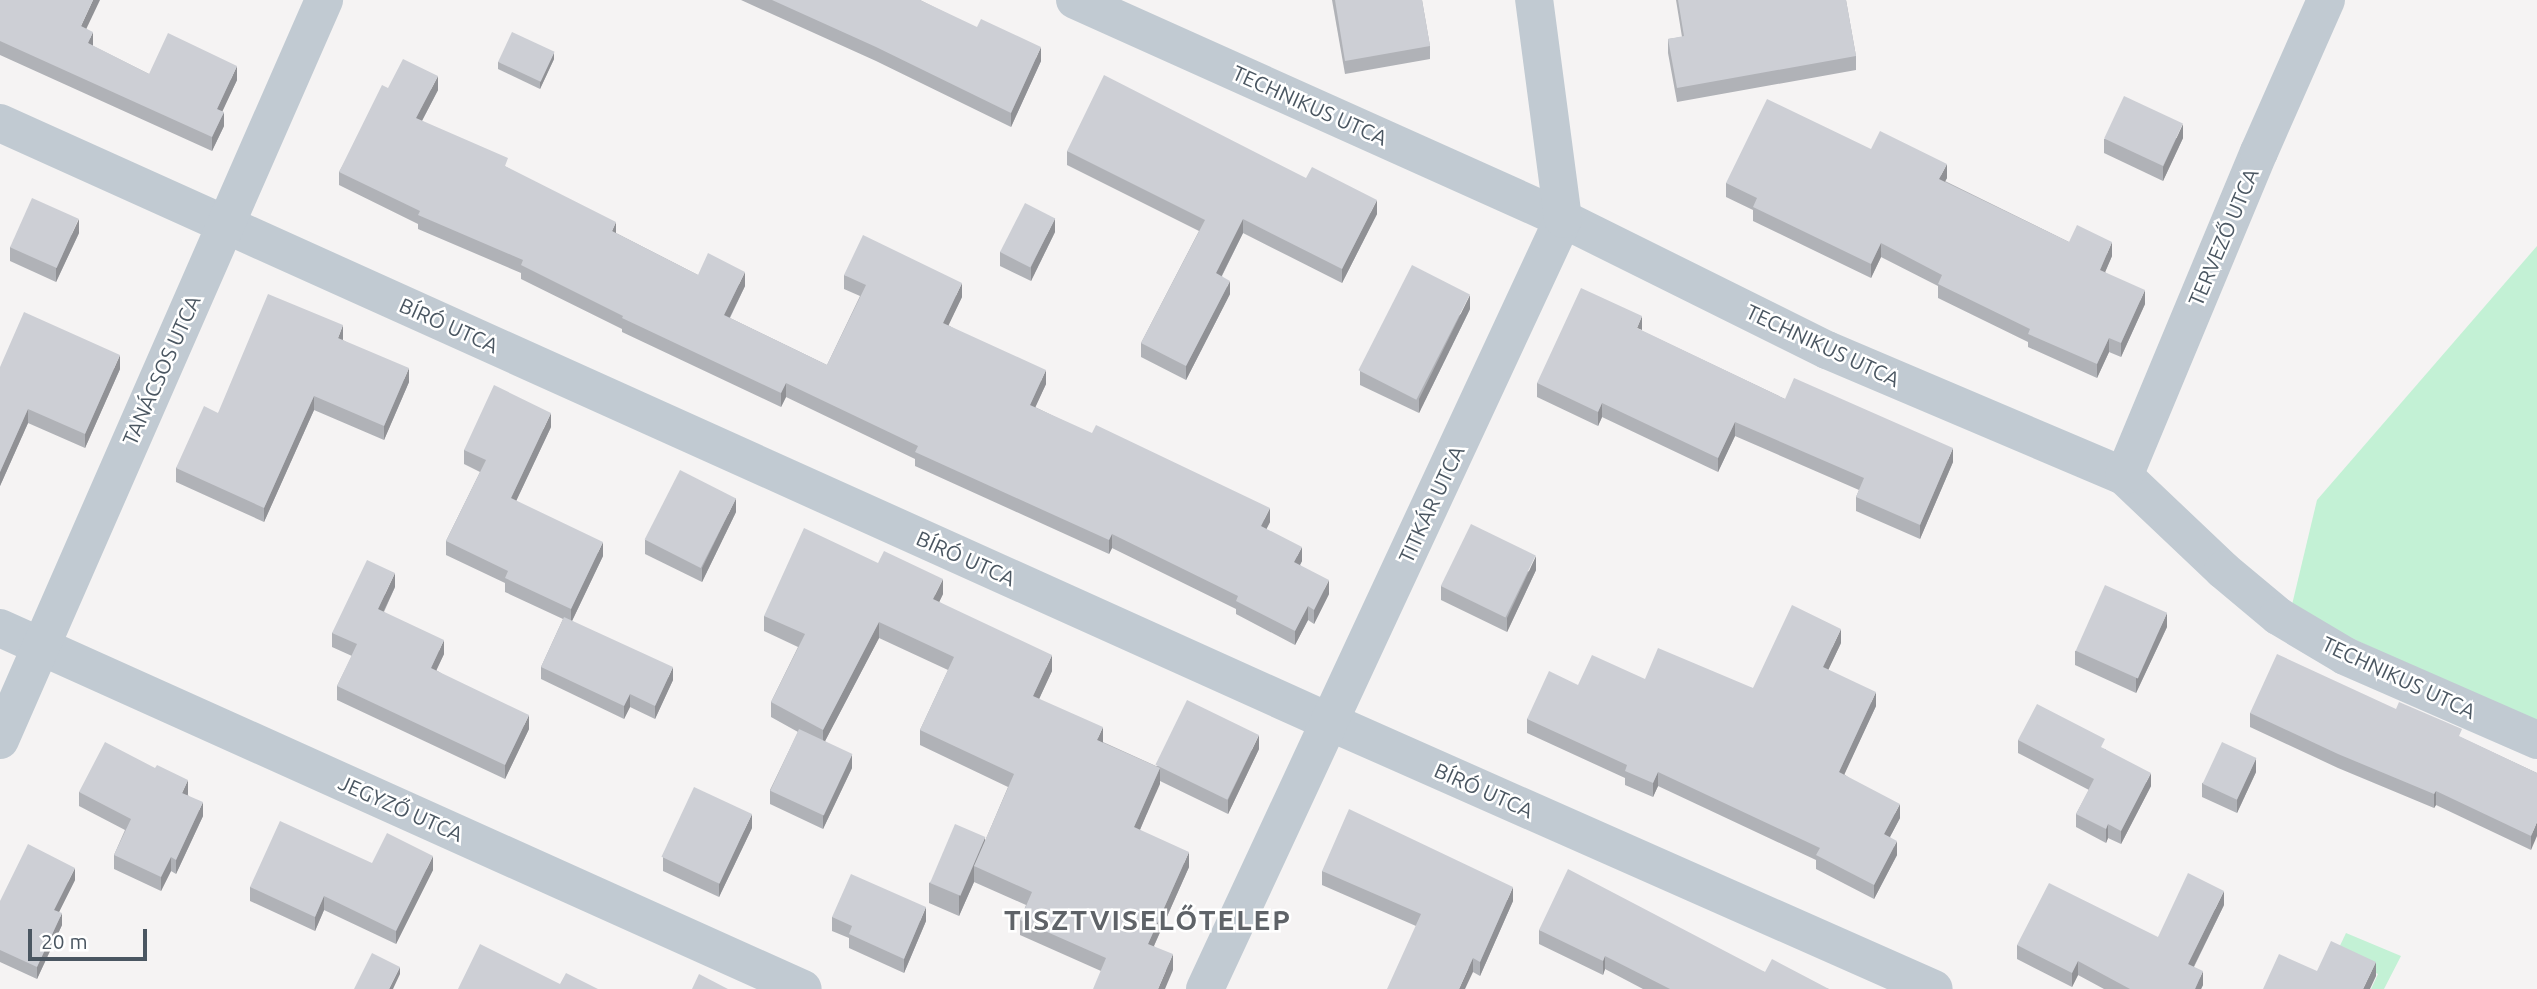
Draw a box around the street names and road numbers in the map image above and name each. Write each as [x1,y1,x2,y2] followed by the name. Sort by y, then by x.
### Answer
[1229,60,1391,150] street label: TECHNIKUS UTCA
[2183,164,2263,310] street label: TERVEZŐ UTCA
[117,291,205,449] street label: TANÁCSOS UTCA
[396,292,502,358] street label: BÍRÓ UTCA
[1742,298,1904,392] street label: TECHNIKUS UTCA
[1393,441,1469,567] street label: TITKÁR UTCA
[913,525,1019,591] street label: BÍRÓ UTCA
[2318,630,2480,724] street label: TECHNIKUS UTCA
[1431,757,1537,823] street label: BÍRÓ UTCA
[335,769,467,847] street label: JEGYZŐ UTCA

